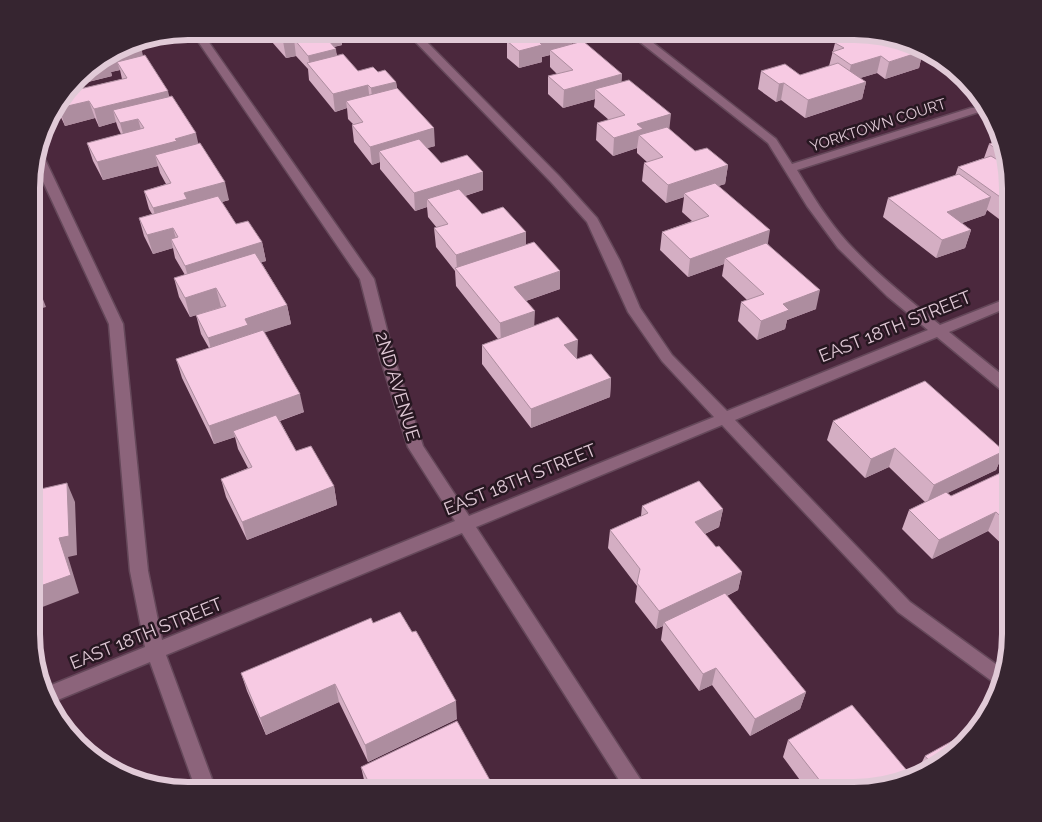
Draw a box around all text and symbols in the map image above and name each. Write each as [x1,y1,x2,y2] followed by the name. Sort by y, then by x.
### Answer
[808,94,948,156] street label: YORKTOWN COURT
[816,286,974,366] street label: EAST 18TH STREET
[371,329,425,443] street label: 2ND AVENUE
[441,439,599,519] street label: EAST 18TH STREET
[67,593,225,673] street label: EAST 18TH STREET

